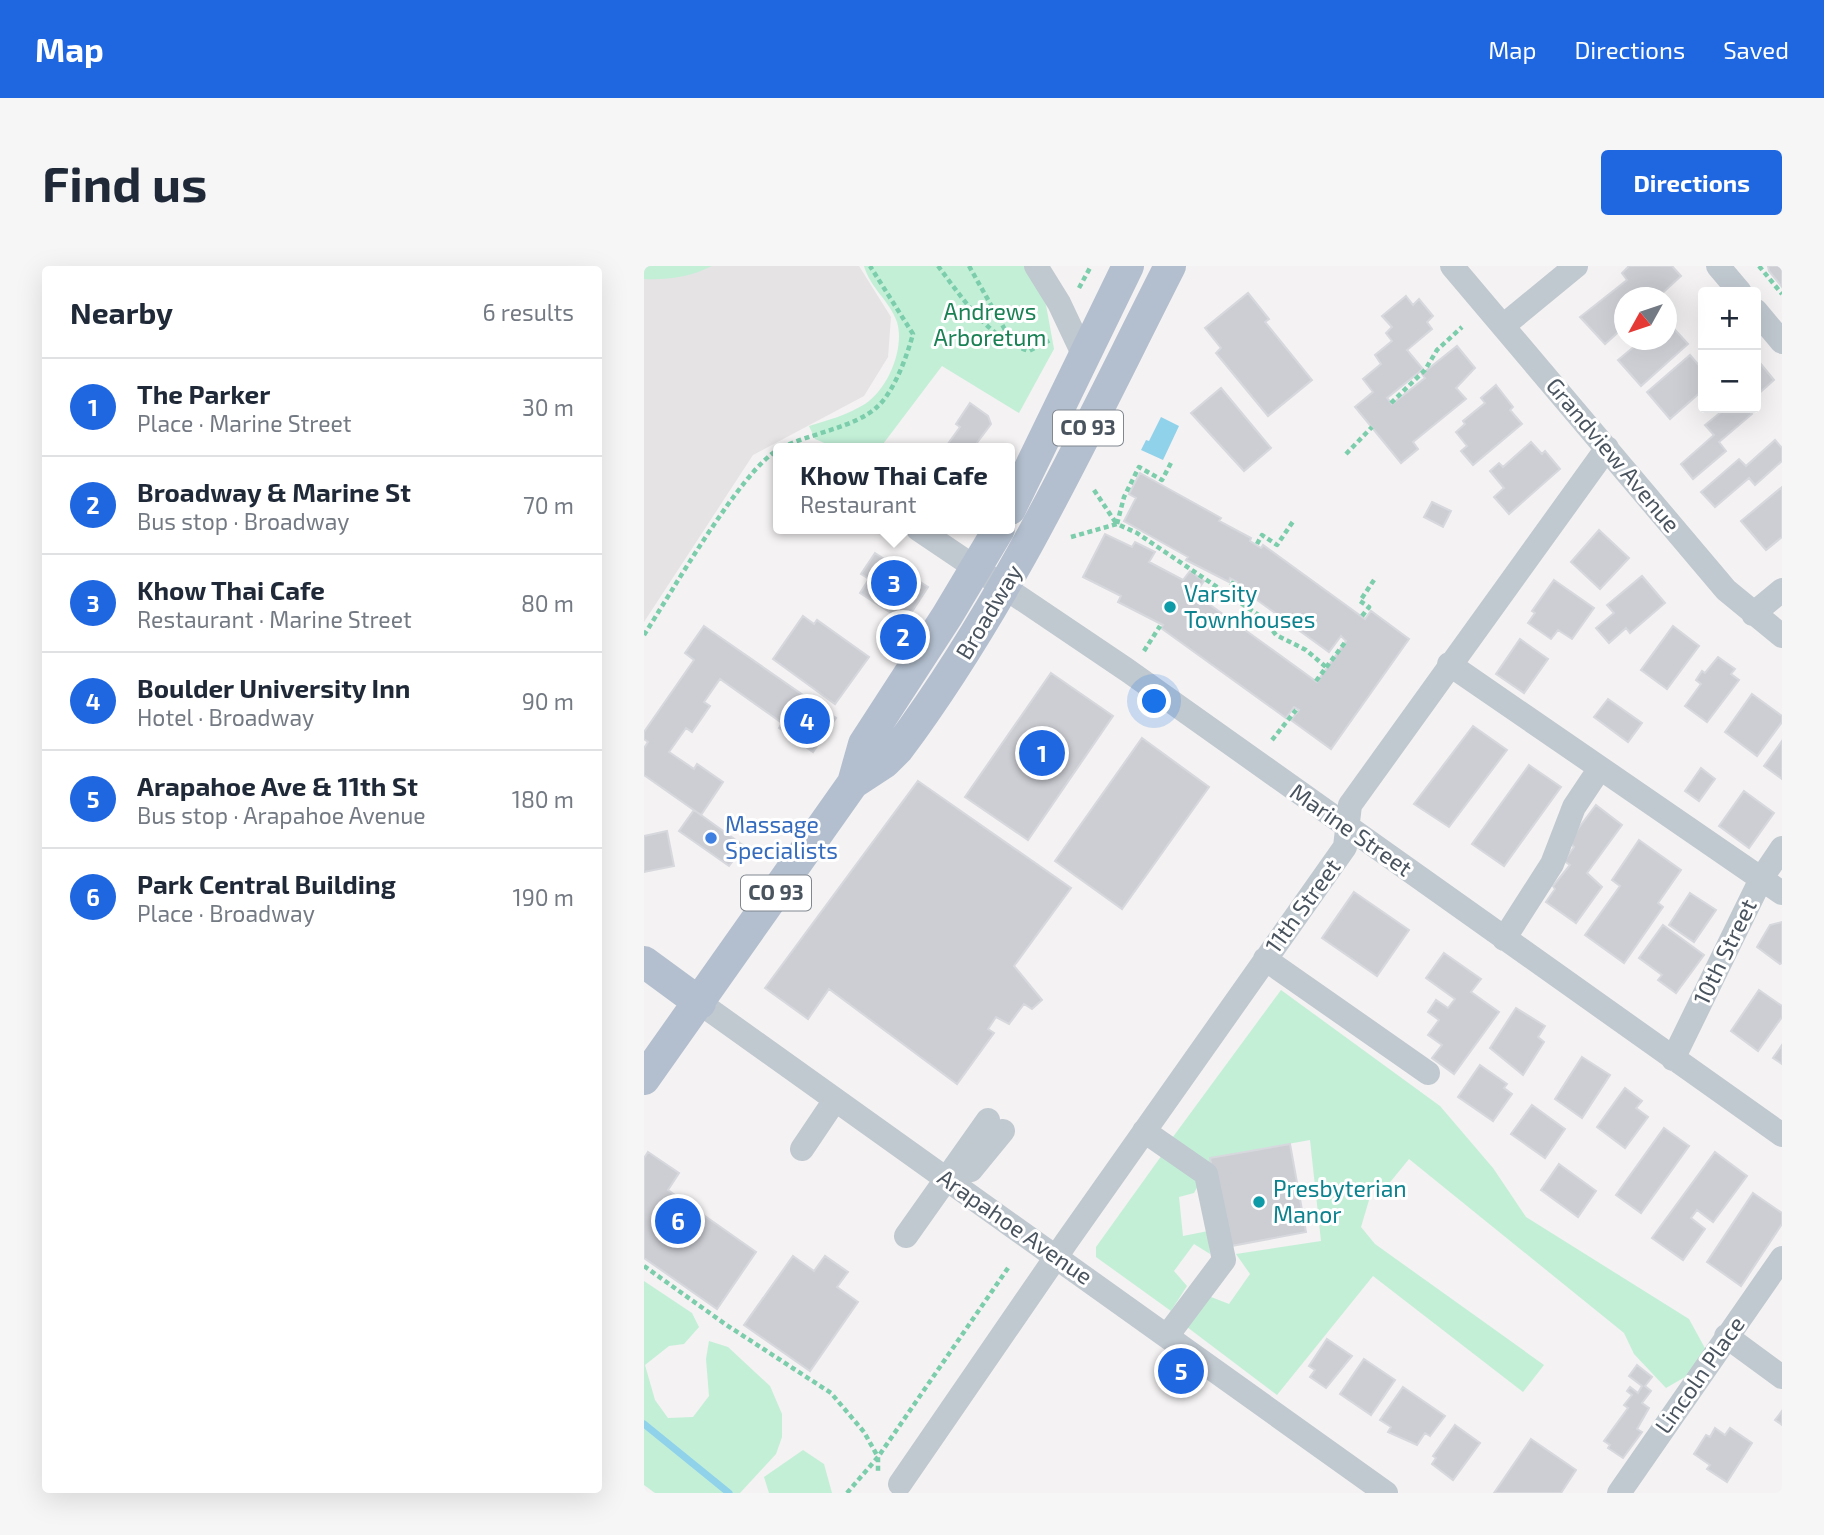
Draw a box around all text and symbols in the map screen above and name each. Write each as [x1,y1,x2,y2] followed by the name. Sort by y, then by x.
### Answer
[35,29,104,69] text: Map
[1488,35,1536,64] text: Map
[1574,35,1685,64] text: Directions
[1723,35,1789,64] text: Saved
[1601,150,1782,215] button: Directions
[42,153,207,212] text: Find us
[1614,287,1677,350] north arrow
[1698,287,1761,413] map controls
[1698,287,1761,350] button: +
[70,294,173,330] text: Nearby
[934,297,1047,351] park label: Andrews Arboretum
[483,298,574,326] text: 6 results
[1698,350,1761,413] button: −
[1541,371,1687,537] street label: Grandview Avenue
[137,378,270,409] text: The Parker
[88,393,98,421] text: 1
[522,393,574,421] text: 30 m
[137,409,352,437] text: Place · Marine Street
[1053,410,1123,446] road number: CO 93
[773,443,1015,534] popup
[800,459,988,490] text: Khow Thai Cafe
[137,476,411,507] text: Broadway & Marine St
[800,490,917,518] text: Restaurant
[86,491,100,519] text: 2
[523,491,574,519] text: 70 m
[137,507,349,535] text: Bus stop · Broadway
[871,557,917,609] pin: 3
[949,559,1027,664] street label: Broadway
[137,574,325,605] text: Khow Thai Cafe
[1184,579,1315,633] place label: Varsity Townhouses
[86,589,100,617] text: 3
[521,589,574,617] text: 80 m
[1162,599,1178,615] marker: Varsity Townhouses
[137,605,412,633] text: Restaurant · Marine Street
[880,611,926,663] pin: 2
[137,672,410,703] text: Boulder University Inn
[1137,684,1171,718] your location
[86,687,100,715] text: 4
[522,687,574,715] text: 90 m
[784,695,830,747] pin: 4
[137,703,314,731] text: Hotel · Broadway
[1019,727,1065,779] pin: 1
[137,770,418,801] text: Arapahoe Ave & 11th St
[1285,777,1418,882] street label: Marine Street
[87,785,99,813] text: 5
[512,785,574,813] text: 180 m
[137,801,426,829] text: Bus stop · Arapahoe Avenue
[725,810,838,864] place label: Massage Specialists
[703,830,719,846] marker: Massage Specialists
[1259,853,1346,958] street label: 11th Street
[137,868,396,899] text: Park Central Building
[741,876,811,910] road number: CO 93
[86,883,100,911] text: 6
[513,883,574,911] text: 190 m
[1686,894,1762,1009] street label: 10th Street
[137,899,315,927] text: Place · Broadway
[933,1162,1098,1290] street label: Arapahoe Avenue
[1273,1174,1407,1228] place label: Presbyterian Manor
[1251,1194,1267,1210] marker: Presbyterian Manor
[655,1195,701,1247] pin: 6
[1648,1310,1750,1438] street label: Lincoln Place
[1158,1345,1204,1397] pin: 5

